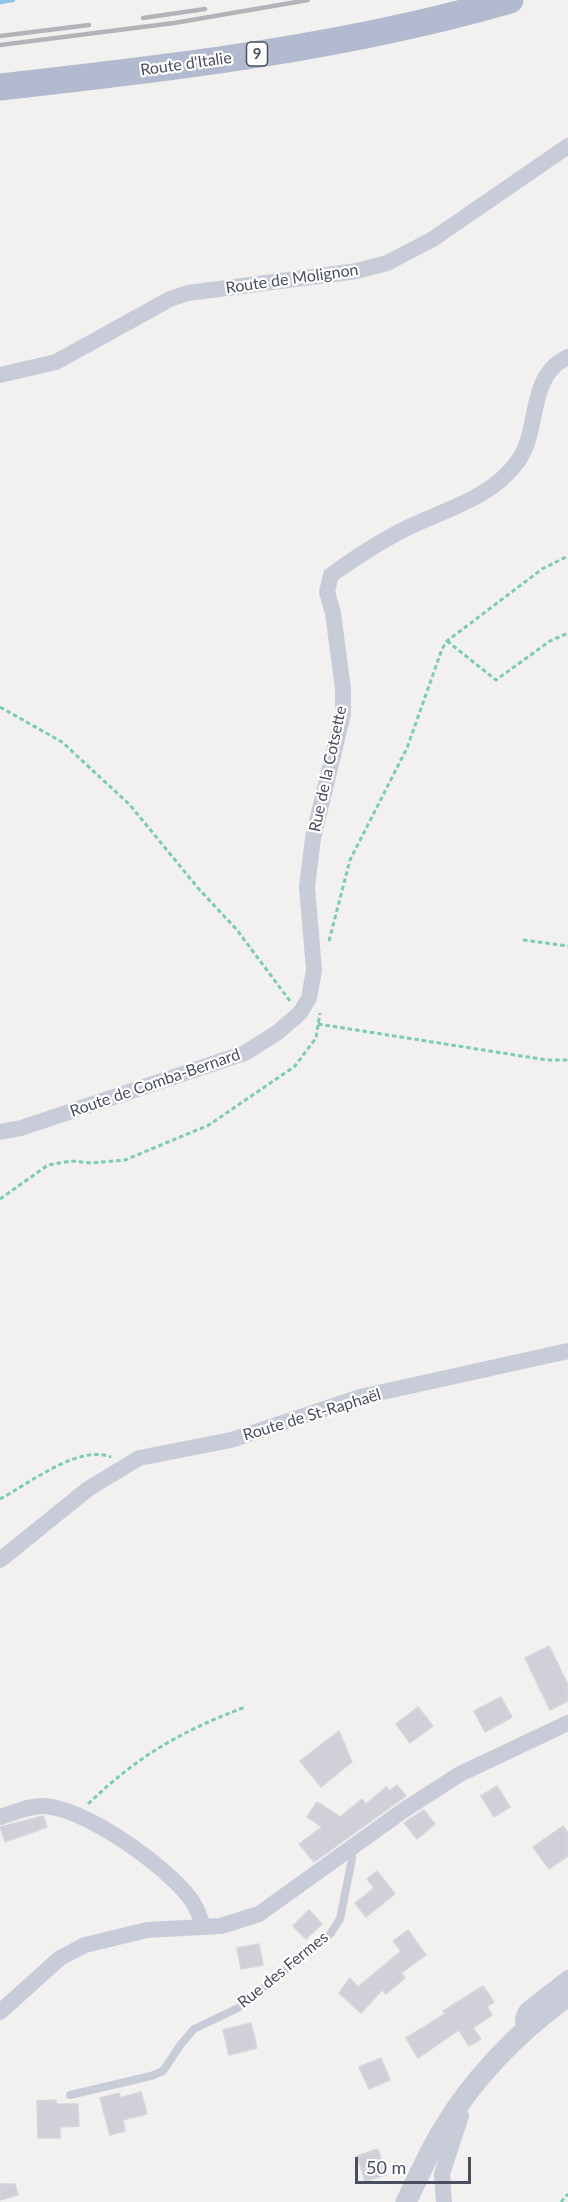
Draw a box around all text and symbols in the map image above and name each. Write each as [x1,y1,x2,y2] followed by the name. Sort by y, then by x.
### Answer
[246,42,268,66] road number: 9
[139,48,233,80] street label: Route d'Italie
[224,260,360,298] street label: Route de Molignon
[305,704,351,834] street label: Rue de la Cotsette
[67,1045,243,1121] street label: Route de Comba-Bernard
[241,1385,383,1445] street label: Route de St-Raphaël
[234,1928,332,2012] street label: Rue des Fermes
[358,2145,474,2183] scale bar
[366,2156,406,2178] text: 50 m

